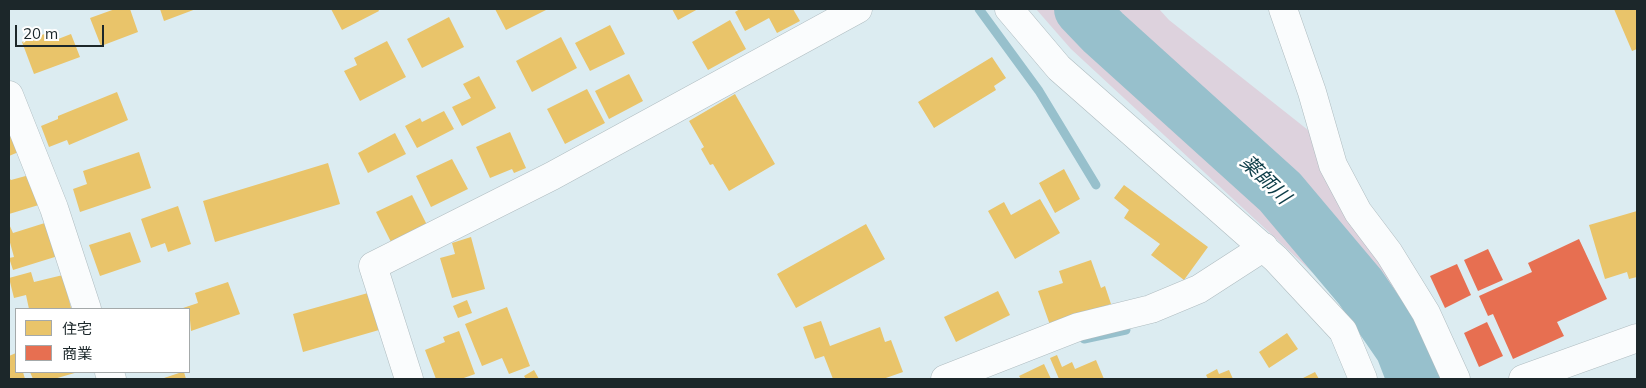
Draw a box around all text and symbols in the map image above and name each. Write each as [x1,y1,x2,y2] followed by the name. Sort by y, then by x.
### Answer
[18,15,106,47] scale bar
[23,24,58,43] text: 20 m
[1235,151,1295,209] water label: 薬師川
[15,308,190,373] legend
[62,319,92,338] text: 住宅
[62,344,92,363] text: 商業

